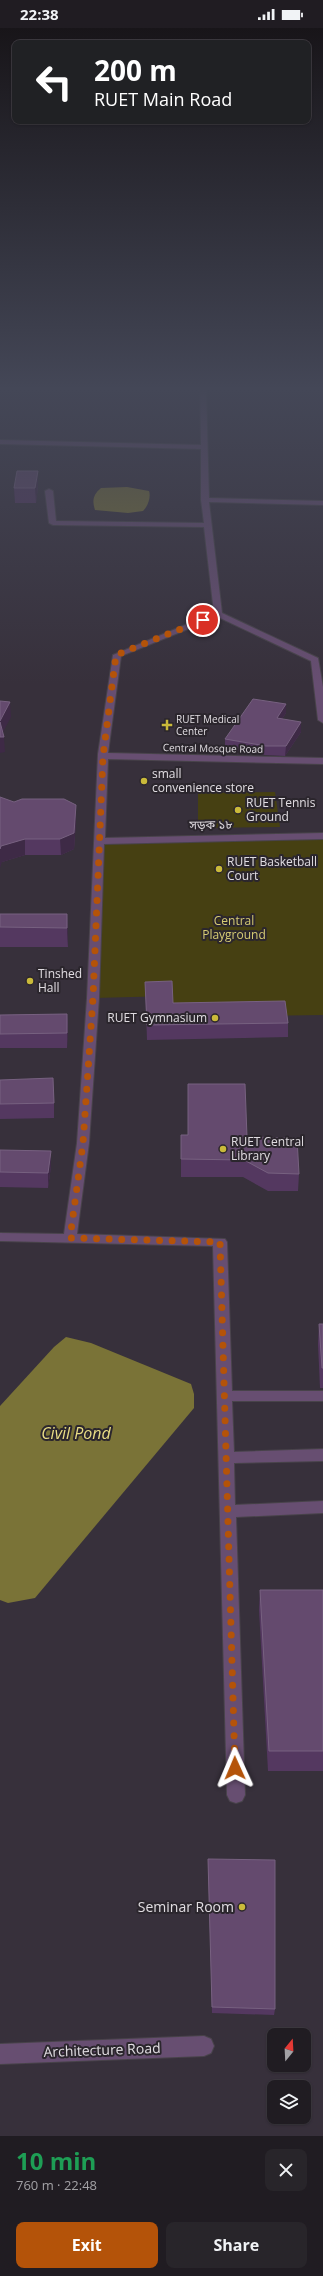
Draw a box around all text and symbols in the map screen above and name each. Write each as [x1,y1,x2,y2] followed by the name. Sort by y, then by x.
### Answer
[20,4,59,24] text: 22:38
[94,51,177,89] text: 200 m
[28,56,80,108] icon: left
[94,87,232,111] text: RUET Main Road
[186,603,220,637] pin
[192,609,214,631] icon: arrive
[176,712,239,738] place label: RUET Medical Center
[161,719,173,731] marker: RUET Medical Center
[163,740,263,756] street label: Central Mosque Road
[152,765,254,796] place label: small convenience store
[139,776,149,786] marker: small convenience store
[246,794,316,825] place label: RUET Tennis Ground
[233,805,243,815] marker: RUET Tennis Ground
[188,816,233,833] street label: সড়ক ১৮
[227,853,317,884] place label: RUET Basketball Court
[214,864,224,874] marker: RUET Basketball Court
[202,912,266,943] park label: Central Playground
[38,965,82,996] place label: Tinshed Hall
[25,976,35,986] marker: Tinshed Hall
[107,1009,207,1026] place label: RUET Gymnasium
[210,1013,220,1023] marker: RUET Gymnasium
[231,1133,304,1164] place label: RUET Central Library
[218,1144,228,1154] marker: RUET Central Library
[41,1422,112,1444] water label: Civil Pond
[214,1747,256,1789] position arrow
[138,1897,234,1916] place label: Seminar Room
[237,1902,247,1912] marker: Seminar Room
[267,2028,311,2072] north arrow
[267,2028,311,2124] map controls
[43,2038,161,2061] street label: Architecture Road
[267,2080,311,2124] button: layers
[16,2144,96,2177] text: 10 min
[265,2149,307,2191] button: close
[16,2176,97,2194] text: 760 m · 22:48
[16,2222,158,2268] button: Exit
[166,2222,307,2268] button: Share

